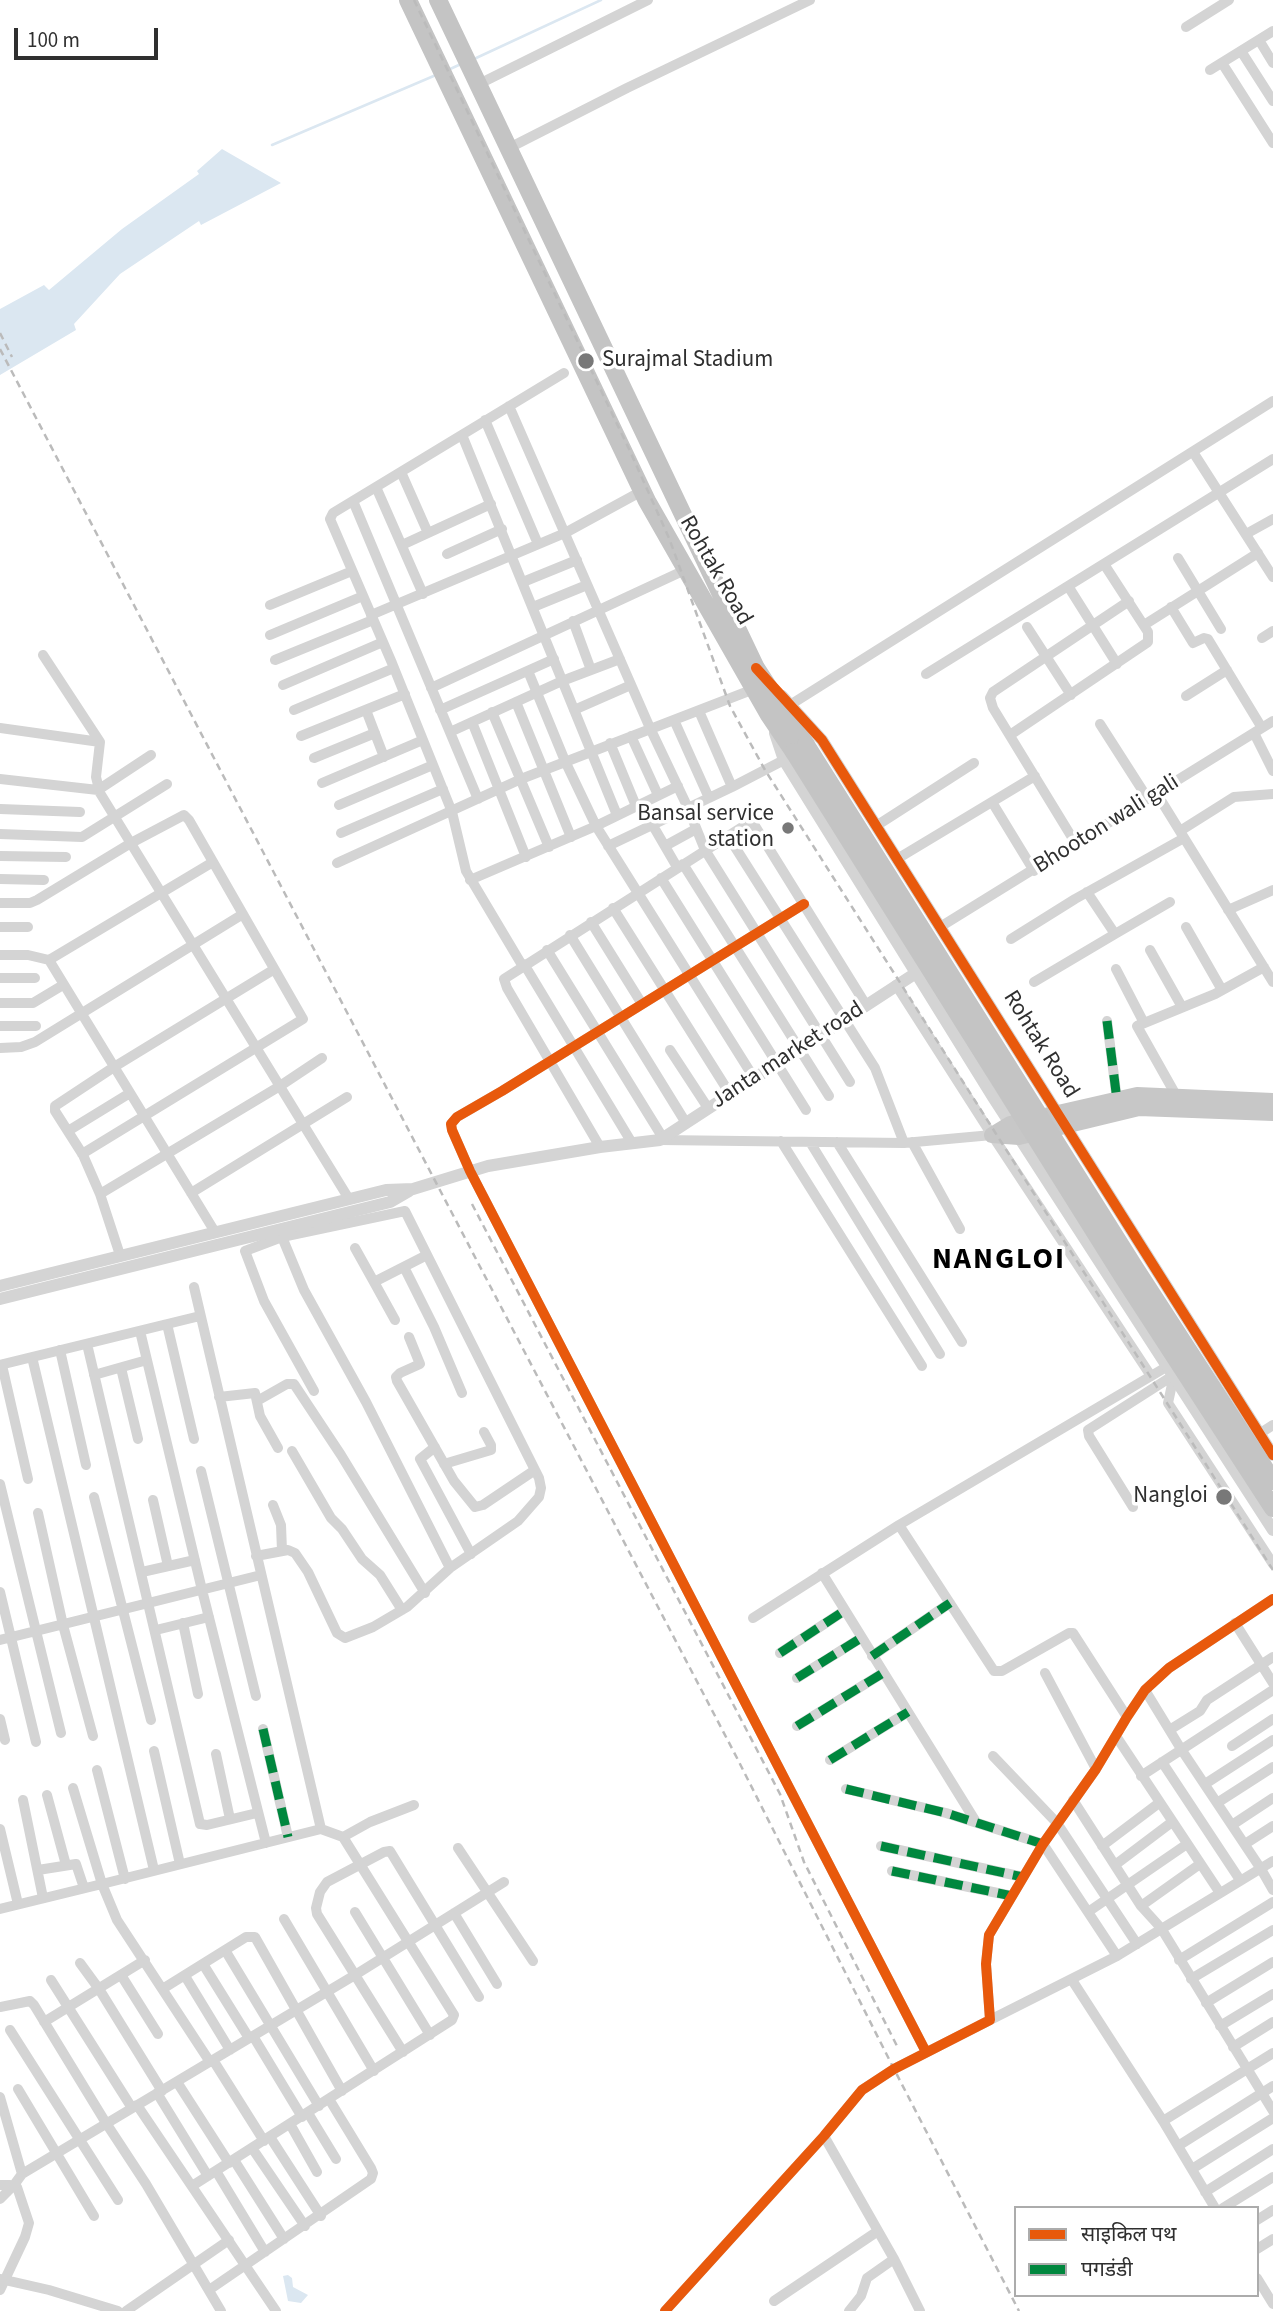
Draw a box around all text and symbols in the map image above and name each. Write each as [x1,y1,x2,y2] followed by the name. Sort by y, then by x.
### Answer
[18,14,161,58] scale bar
[27,25,80,55] text: 100 m
[602,347,773,375] place label: Surajmal Stadium
[576,351,596,371] marker: Surajmal Stadium
[673,511,757,631] street label: Rohtak Road
[1029,769,1185,881] street label: Bhooton wali gali
[637,801,774,855] place label: Bansal service station
[780,820,796,836] marker: Bansal service station
[996,986,1084,1104] street label: Rohtak Road
[707,996,869,1116] street label: Janta market road
[933,1243,1065,1279] district label: NANGLOI
[1133,1483,1208,1511] place label: Nangloi
[1214,1487,1234,1507] marker: Nangloi
[1014,2206,1259,2297] legend
[1081,2219,1176,2249] text: साइकिल पथ
[1081,2254,1133,2284] text: पगडंडी

